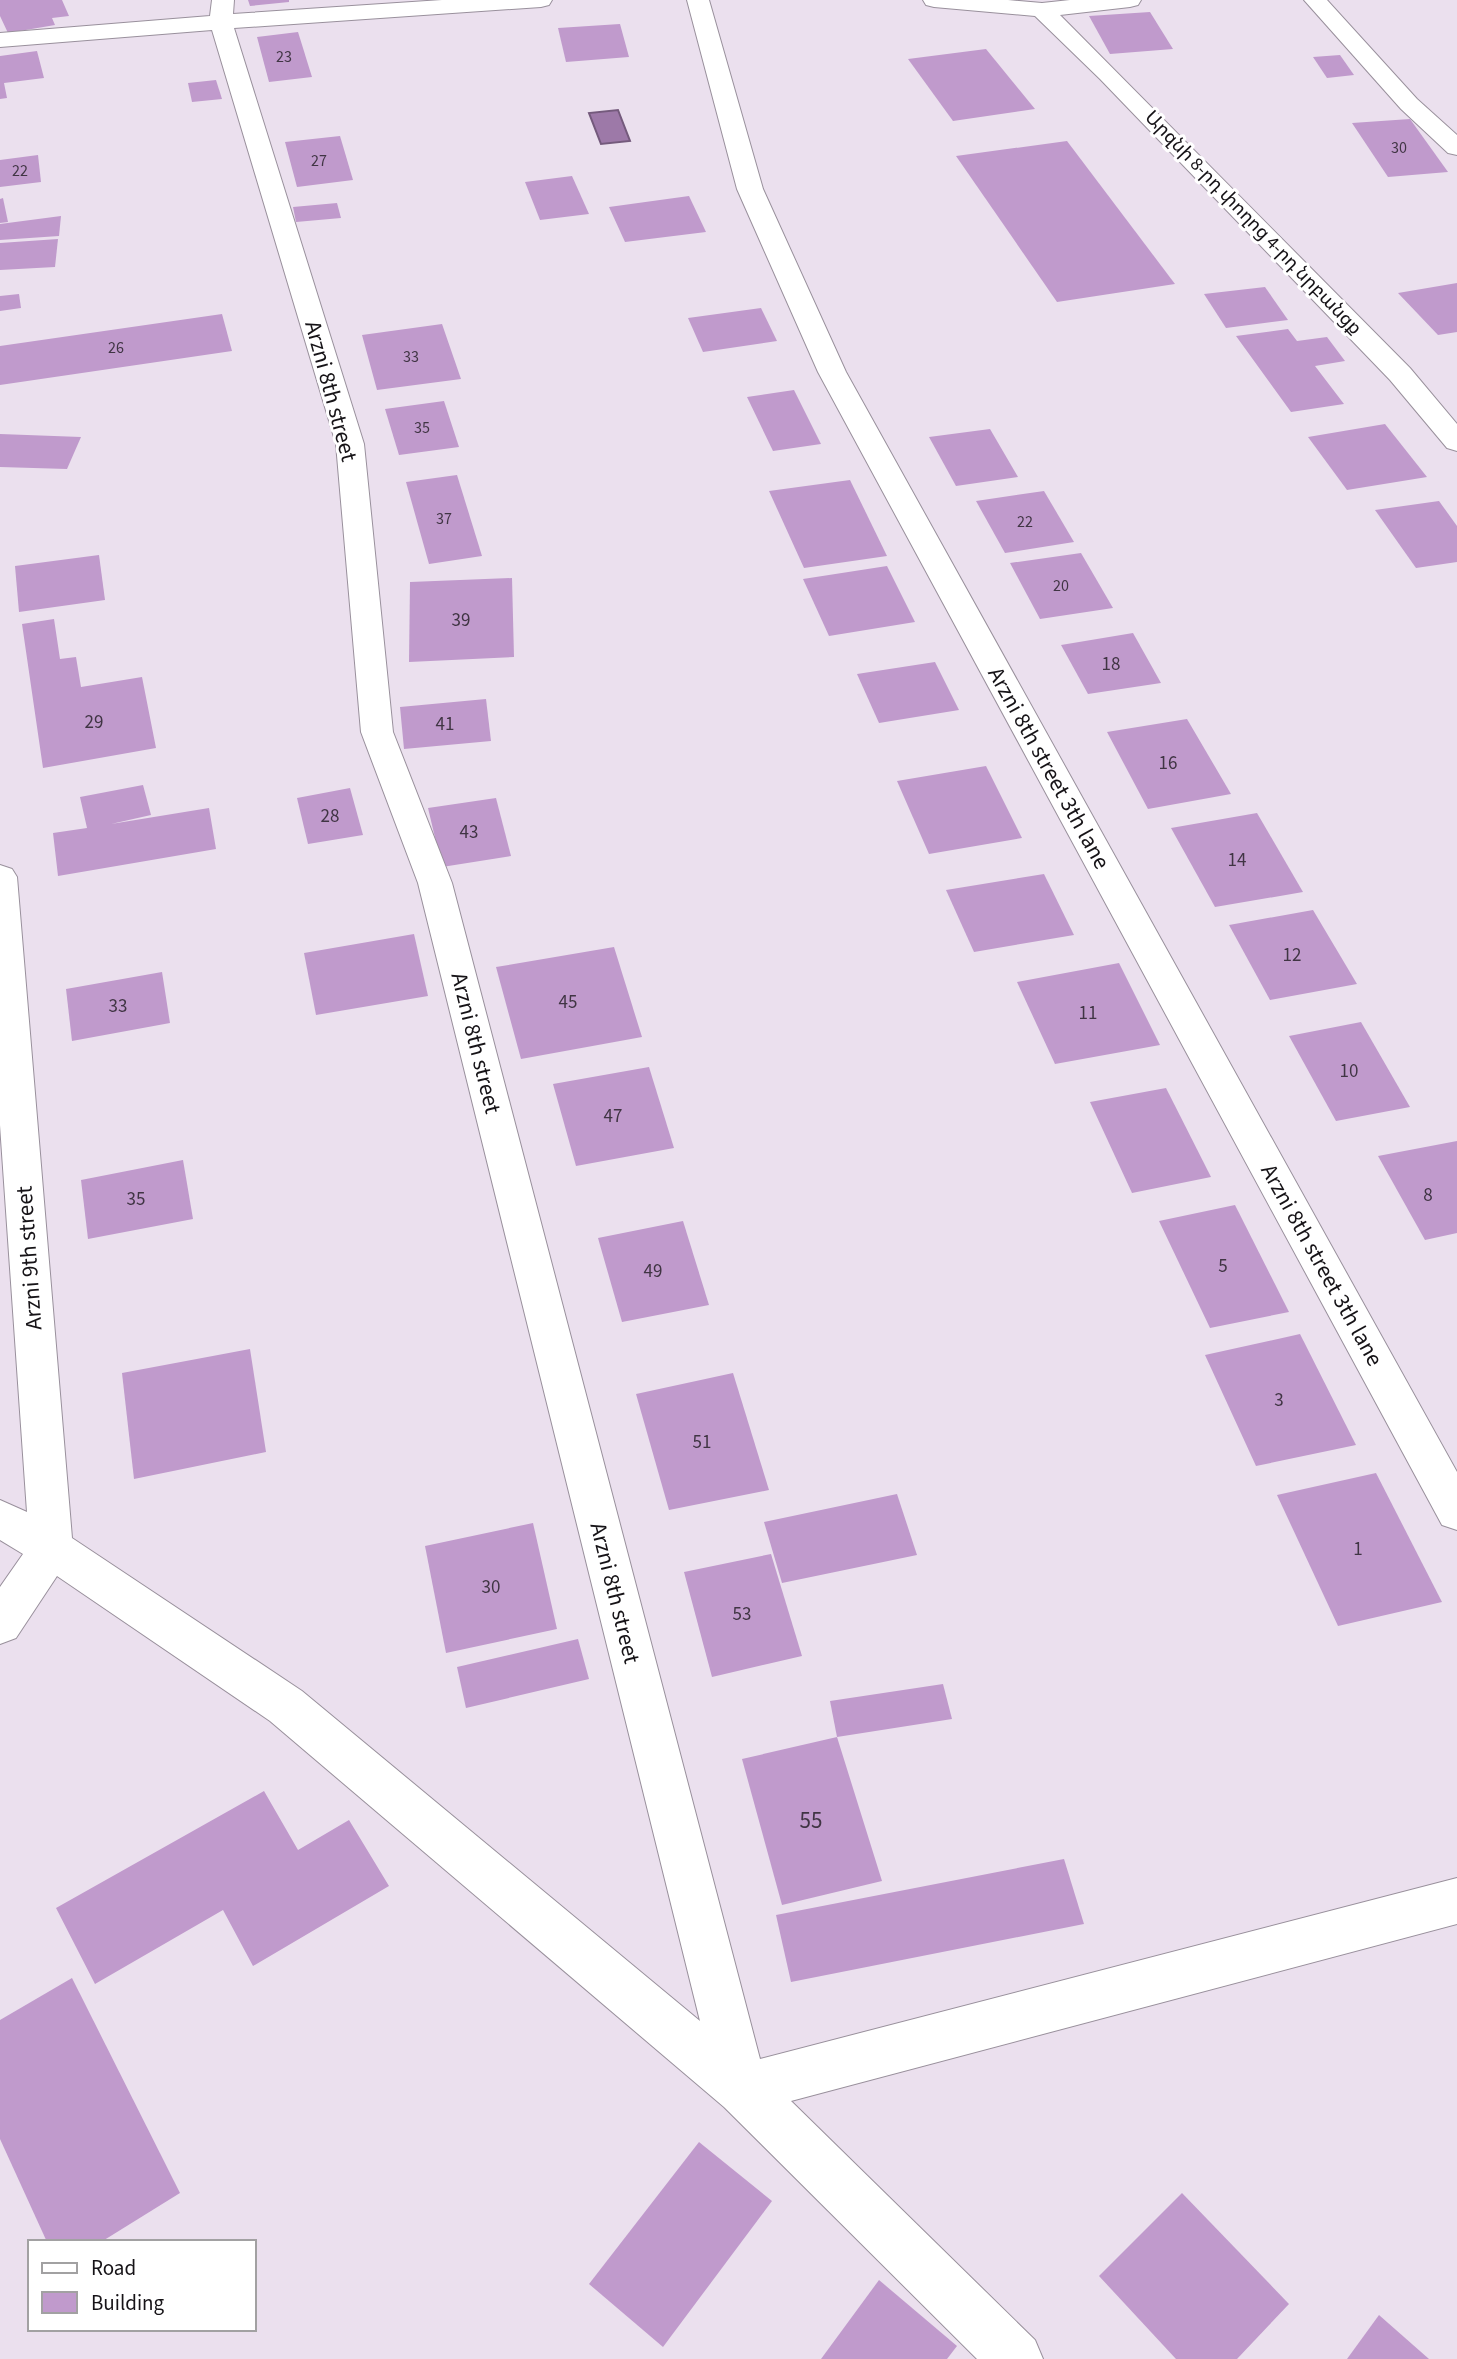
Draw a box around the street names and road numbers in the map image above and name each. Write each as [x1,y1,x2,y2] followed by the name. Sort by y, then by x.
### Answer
[1138,105,1368,341] street label: Արզնի 8-րդ փողոց 4-րդ նրբանցք
[296,317,366,465] street label: Arzni 8th street
[980,661,1118,875] street label: Arzni 8th street 3th lane
[443,969,510,1117] street label: Arzni 8th street
[1253,1158,1391,1372] street label: Arzni 8th street 3th lane
[7,1185,50,1331] street label: Arzni 9th street
[582,1519,649,1667] street label: Arzni 8th street

